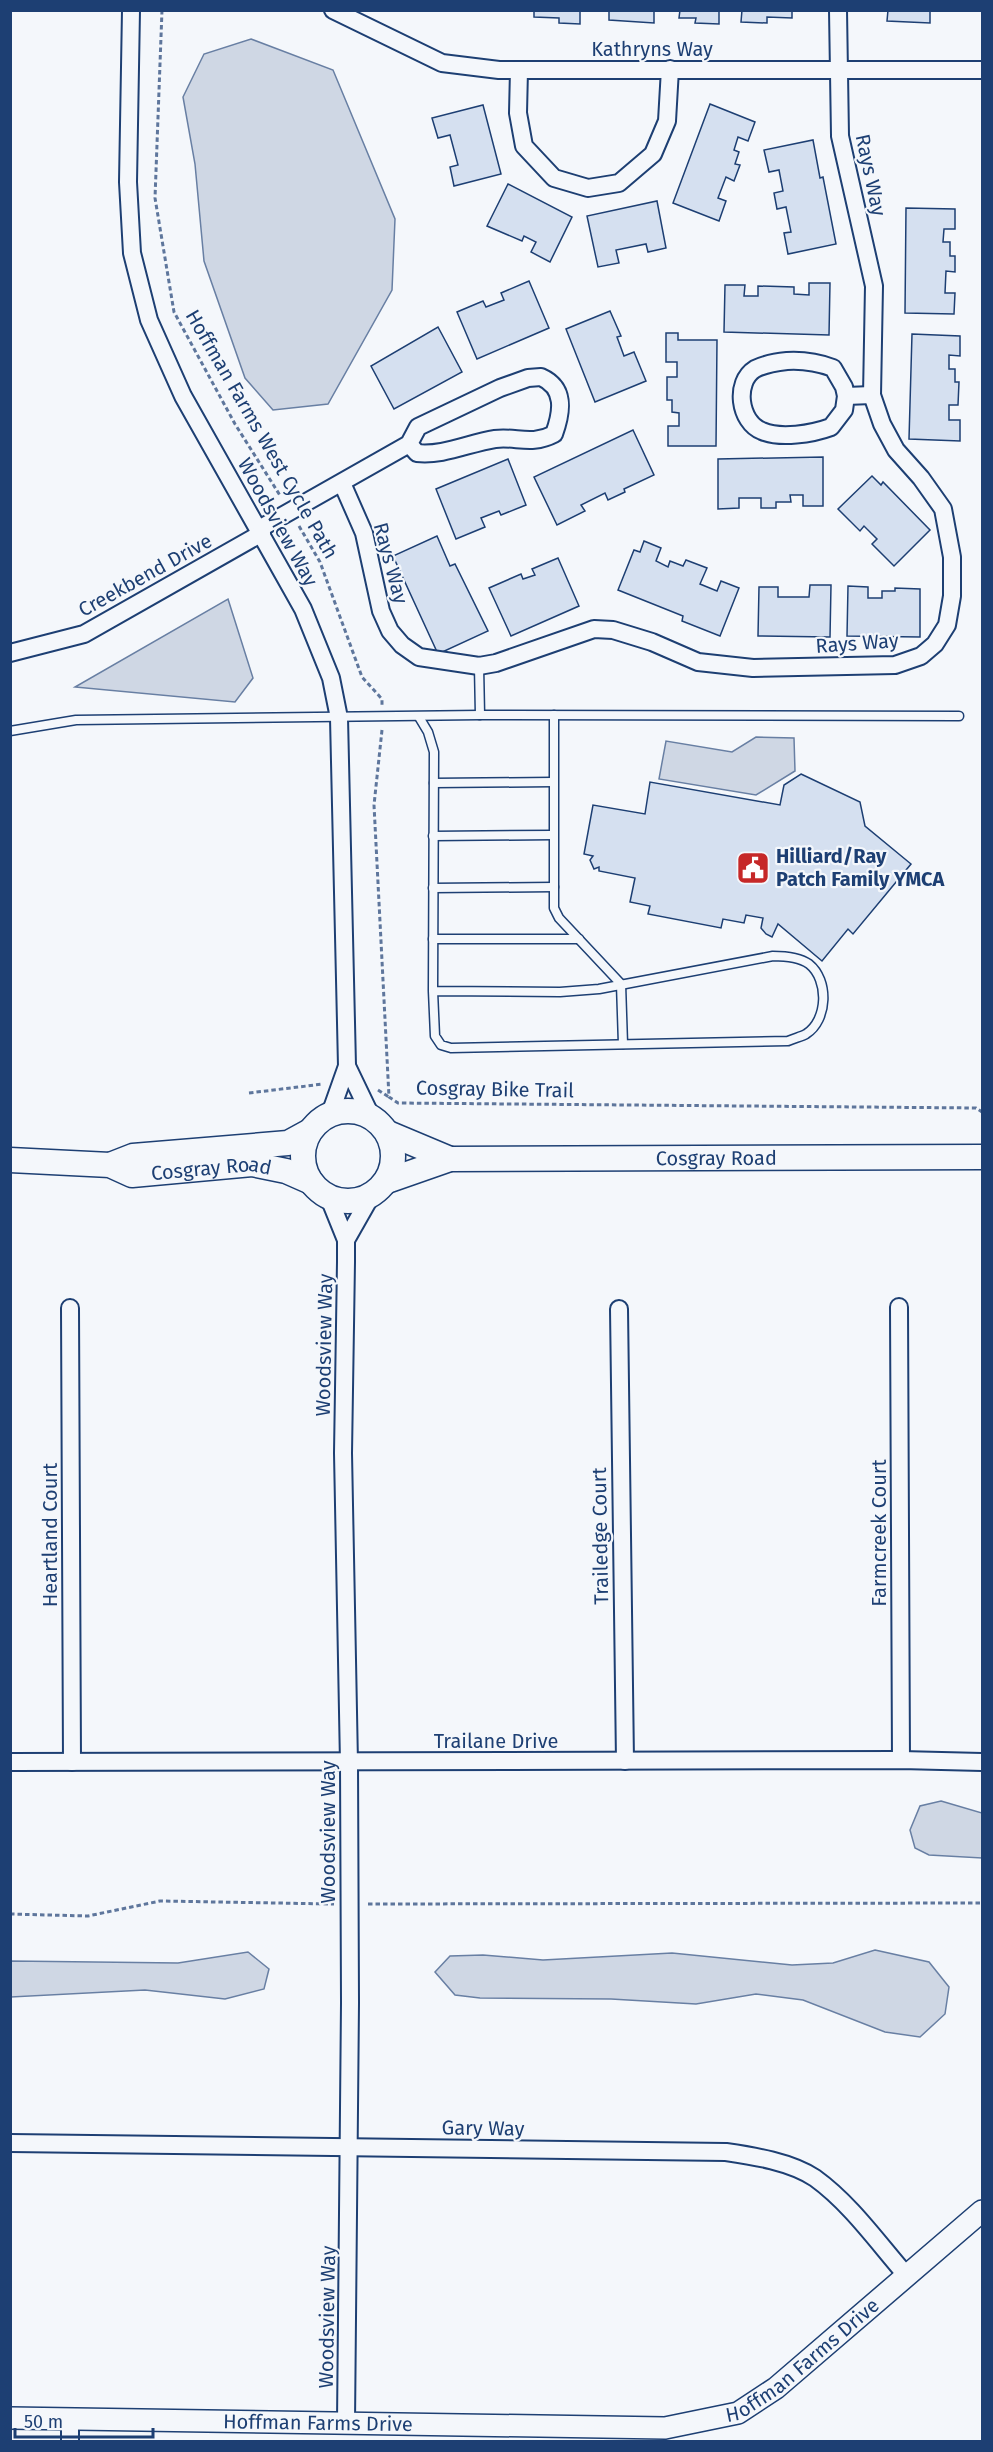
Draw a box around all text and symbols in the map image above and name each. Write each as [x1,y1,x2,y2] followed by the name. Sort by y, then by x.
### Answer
[591,37,713,61] street label: Kathryns Way
[851,132,891,218] street label: Rays Way
[181,305,343,563] street label: Hoffman Farms West Cycle Path
[233,454,323,590] street label: Woodsview Way
[369,520,413,606] street label: Rays Way
[74,528,216,622] street label: Creekbend Drive
[815,628,899,658] street label: Rays Way
[776,844,945,891] place label: Hilliard/Ray Patch Family YMCA
[735,850,771,886] public building icon: Hilliard/Ray Patch Family YMCA
[416,1076,574,1102] street label: Cosgray Bike Trail
[656,1146,777,1170] street label: Cosgray Road
[150,1152,274,1185] street label: Cosgray Road
[311,1273,337,1417] street label: Woodsview Way
[867,1459,891,1607] street label: Farmcreek Court
[38,1462,62,1607] street label: Heartland Court
[587,1466,613,1605] street label: Trailedge Court
[434,1729,558,1753] street label: Trailane Drive
[316,1760,340,1904] street label: Woodsview Way
[441,2115,525,2141] street label: Gary Way
[314,2245,340,2389] street label: Woodsview Way
[723,2293,884,2427] street label: Hoffman Farms Drive
[15,2401,153,2439] scale bar
[223,2409,413,2436] street label: Hoffman Farms Drive
[24,2411,63,2433] text: 50 m

